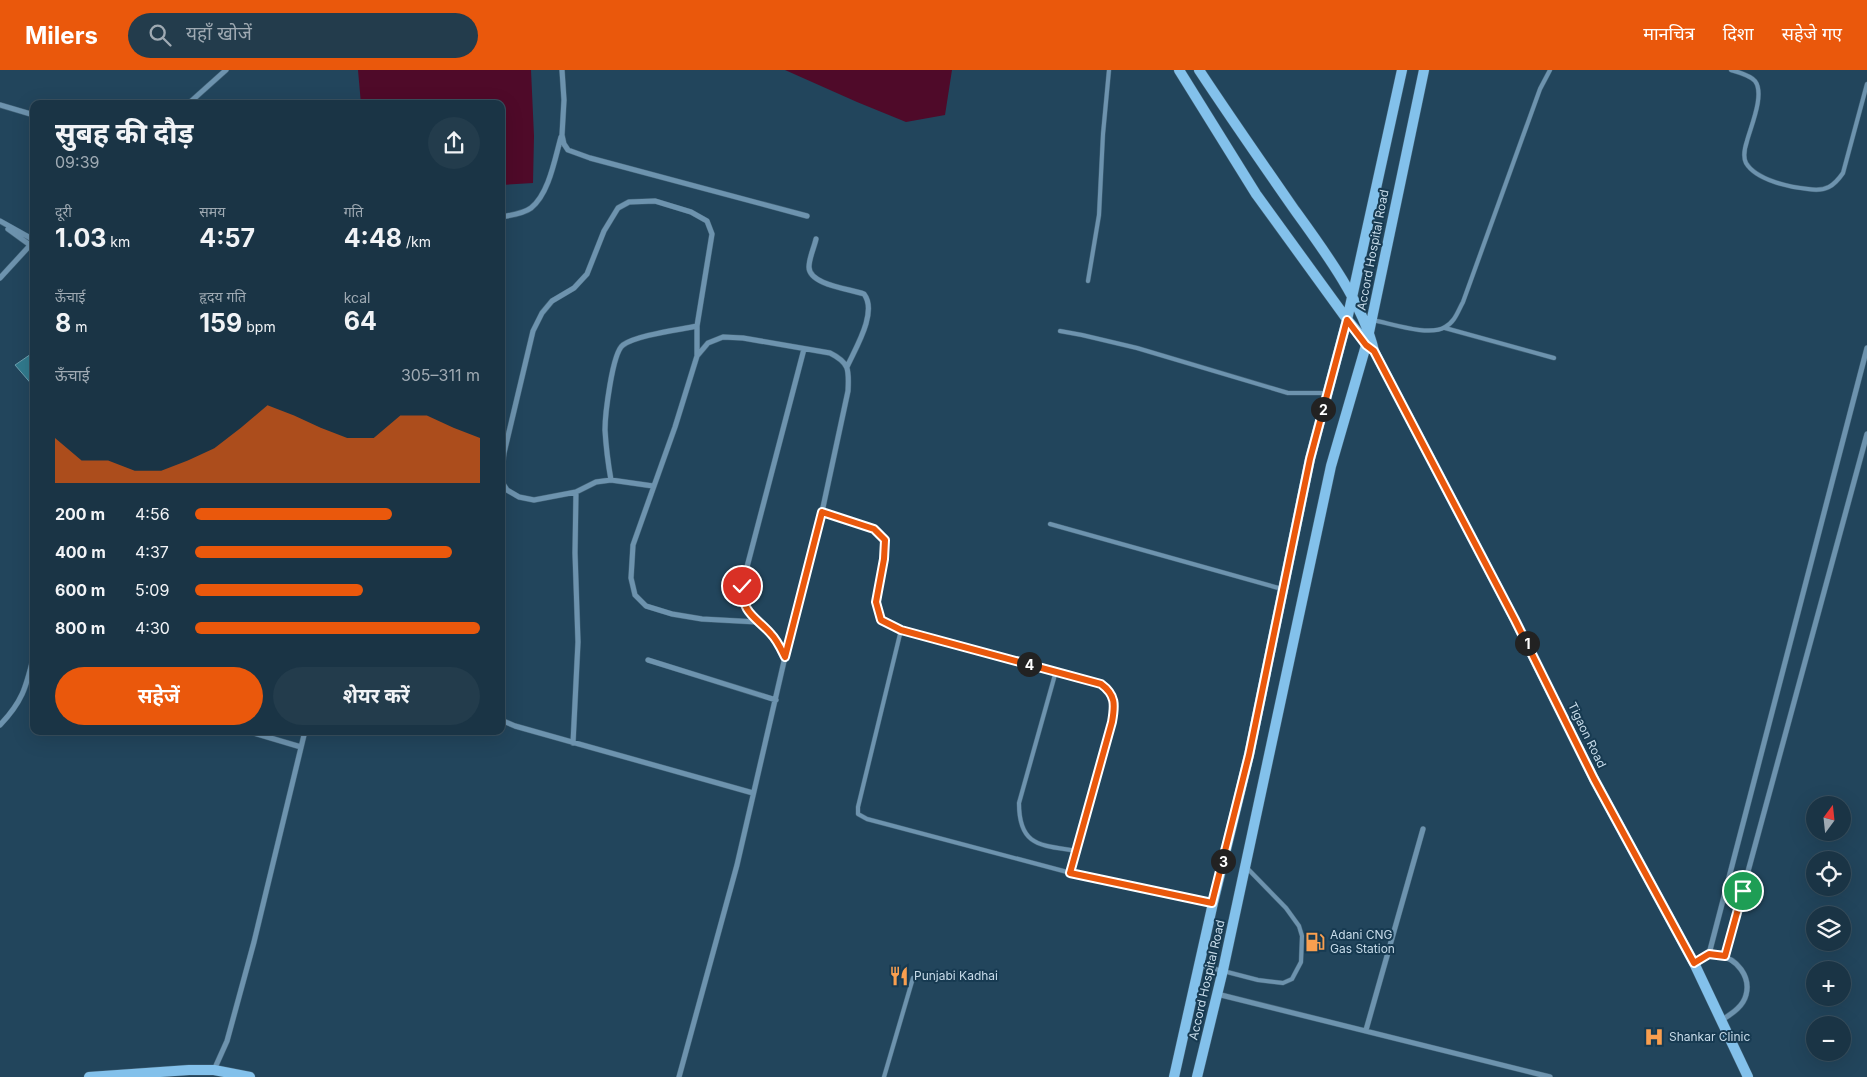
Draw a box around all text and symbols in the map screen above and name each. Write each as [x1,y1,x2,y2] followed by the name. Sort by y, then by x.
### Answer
[128,13,478,58] search box
[25,21,98,50] text: Milers
[146,21,174,49] icon: search
[186,22,252,45] text: यहाँ खोजें
[1643,23,1695,44] text: मानचित्र
[1723,23,1754,44] text: दिशा
[1782,23,1842,44] text: सहेजे गए
[55,116,194,150] text: सुबह की दौड़
[428,117,480,169] button: share
[55,152,99,172] text: 09:39
[1353,188,1392,312] street label: Accord Hospital Road
[55,203,72,220] text: दूरी
[199,203,225,220] text: समय
[344,203,363,220] text: गति
[55,223,106,253] text: 1.03
[199,223,255,253] text: 4:57
[344,223,402,253] text: 4:48
[106,233,130,250] text: km
[402,233,431,250] text: /km
[55,288,85,305] text: ऊँचाई
[199,288,246,305] text: हृदय गति
[344,289,370,306] text: kcal
[344,306,377,336] text: 64
[55,308,71,338] text: 8
[199,308,242,338] text: 159
[71,318,87,335] text: m
[242,318,276,335] text: bpm
[55,365,90,385] text: ऊँचाई
[401,365,480,385] text: 305–311 m
[1310,396,1336,422] pin: 2
[1319,401,1328,418] text: 2
[55,504,105,524] text: 200 m
[135,504,170,524] text: 4:56
[55,542,106,562] text: 400 m
[135,542,169,562] text: 4:37
[721,565,763,607] pin
[728,572,756,600] icon: check
[55,580,105,600] text: 600 m
[135,580,169,600] text: 5:09
[55,618,105,638] text: 800 m
[135,618,170,638] text: 4:30
[1514,630,1540,656] pin: 1
[1524,635,1531,652] text: 1
[1016,652,1042,676] pin: 4
[1025,656,1034,673] text: 4
[55,667,263,725] button: सहेजें
[273,667,480,725] button: शेयर करें
[1565,699,1610,770] street label: Tigaon Road
[1806,796,1851,841] north arrow
[1806,796,1851,1061] map controls
[1210,848,1236,874] pin: 3
[1806,851,1851,896] button: locate
[1219,853,1228,870] text: 3
[1722,870,1764,912] pin
[1729,877,1757,905] icon: arrive
[1806,906,1851,951] button: layers
[1185,918,1228,1041] street label: Accord Hospital Road
[1330,927,1395,956] place label: Adani CNG Gas Station
[1304,931,1326,953] fuel station icon: Adani CNG Gas Station
[1806,961,1851,1006] button: +
[888,965,910,987] restaurant icon: Punjabi Kadhai
[914,968,998,983] place label: Punjabi Kadhai
[1806,1016,1851,1061] button: −
[1643,1026,1665,1048] hospital icon: Shankar Clinic
[1669,1029,1750,1044] place label: Shankar Clinic

